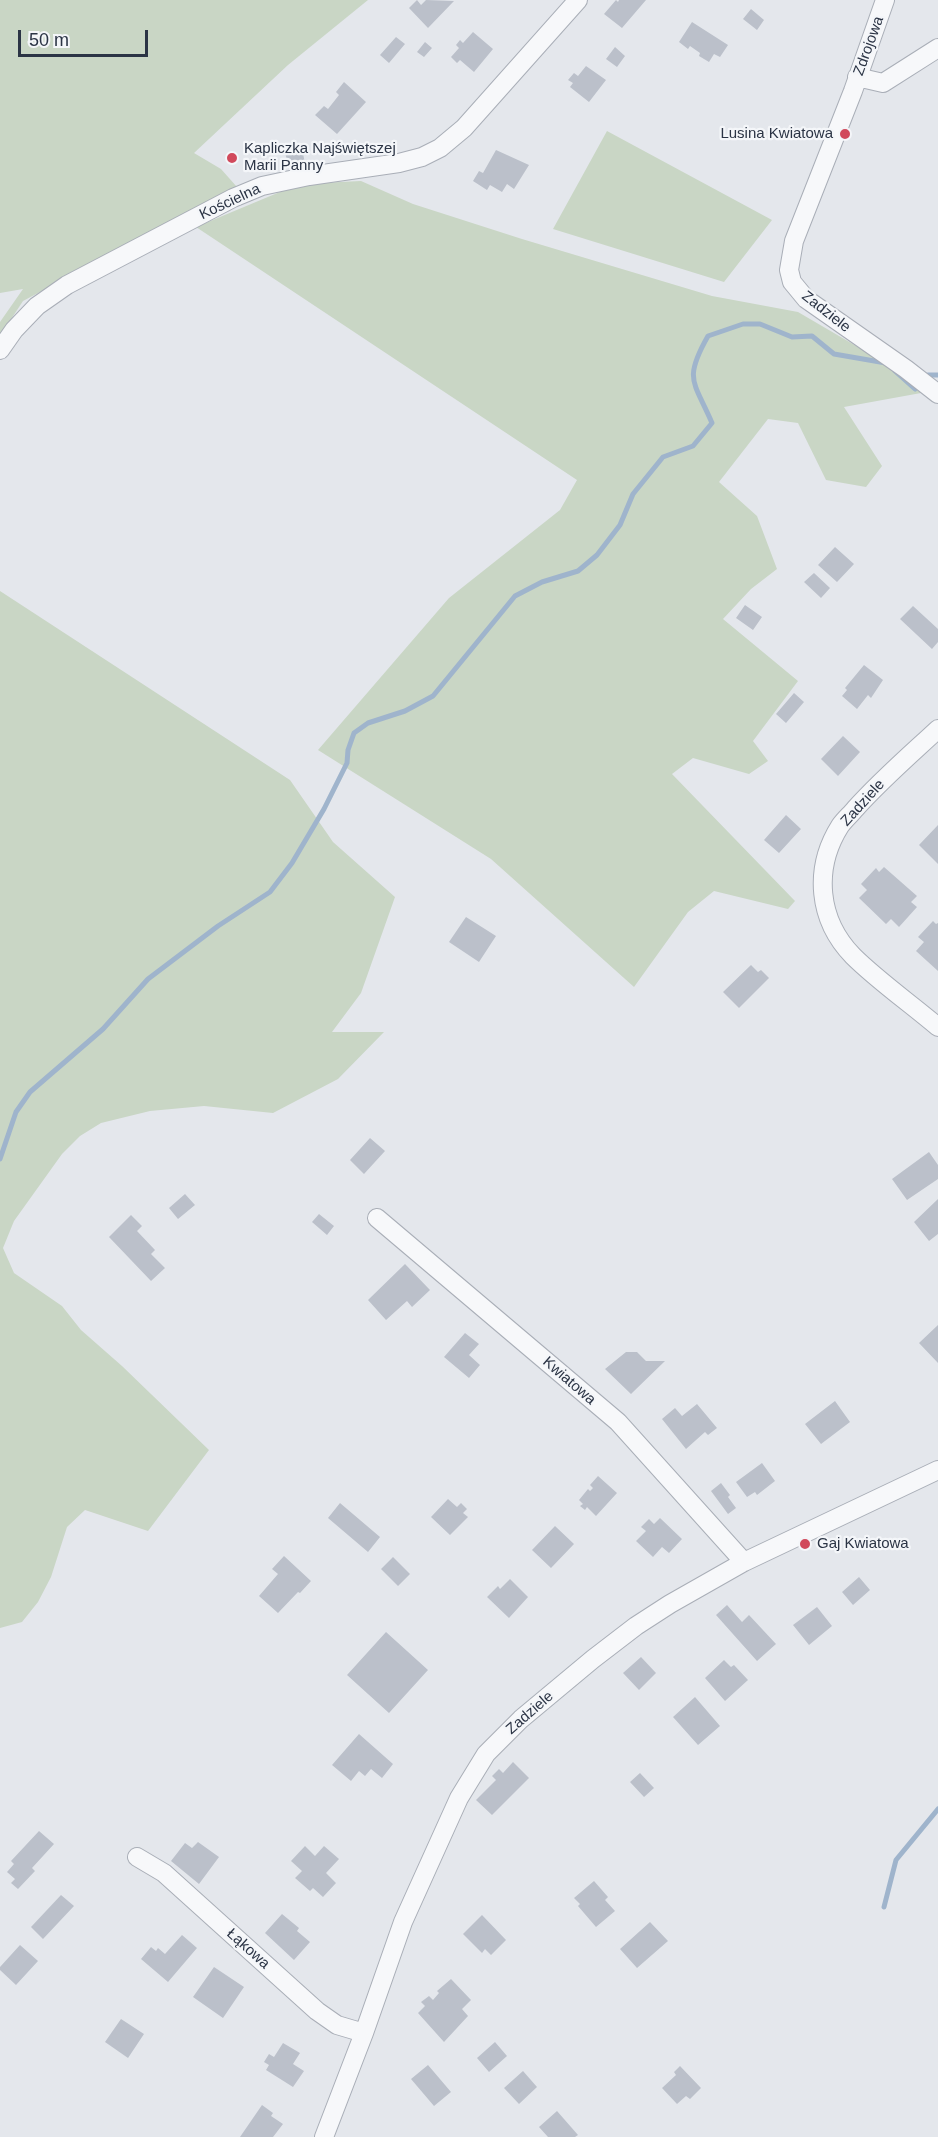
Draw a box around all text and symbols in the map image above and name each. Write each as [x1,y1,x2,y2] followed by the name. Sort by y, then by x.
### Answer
[850,14,888,78] street label: Zdrojowa
[21,18,152,56] scale bar
[29,30,69,50] text: 50 m
[720,125,833,143] place label: Lusina Kwiatowa
[838,127,852,141] marker: Lusina Kwiatowa
[244,140,396,175] place label: Kapliczka Najświętszej Marii Panny
[225,151,239,165] marker: Kapliczka Najświętszej Marii Panny
[197,180,263,224] street label: Kościelna
[798,287,854,337] street label: Zadziele
[837,776,889,830] street label: Zadziele
[539,1353,599,1409] street label: Kwiatowa
[817,1535,909,1553] place label: Gaj Kwiatowa
[798,1537,812,1551] marker: Gaj Kwiatowa
[503,1688,557,1738] street label: Zadziele
[223,1925,273,1973] street label: Łąkowa

